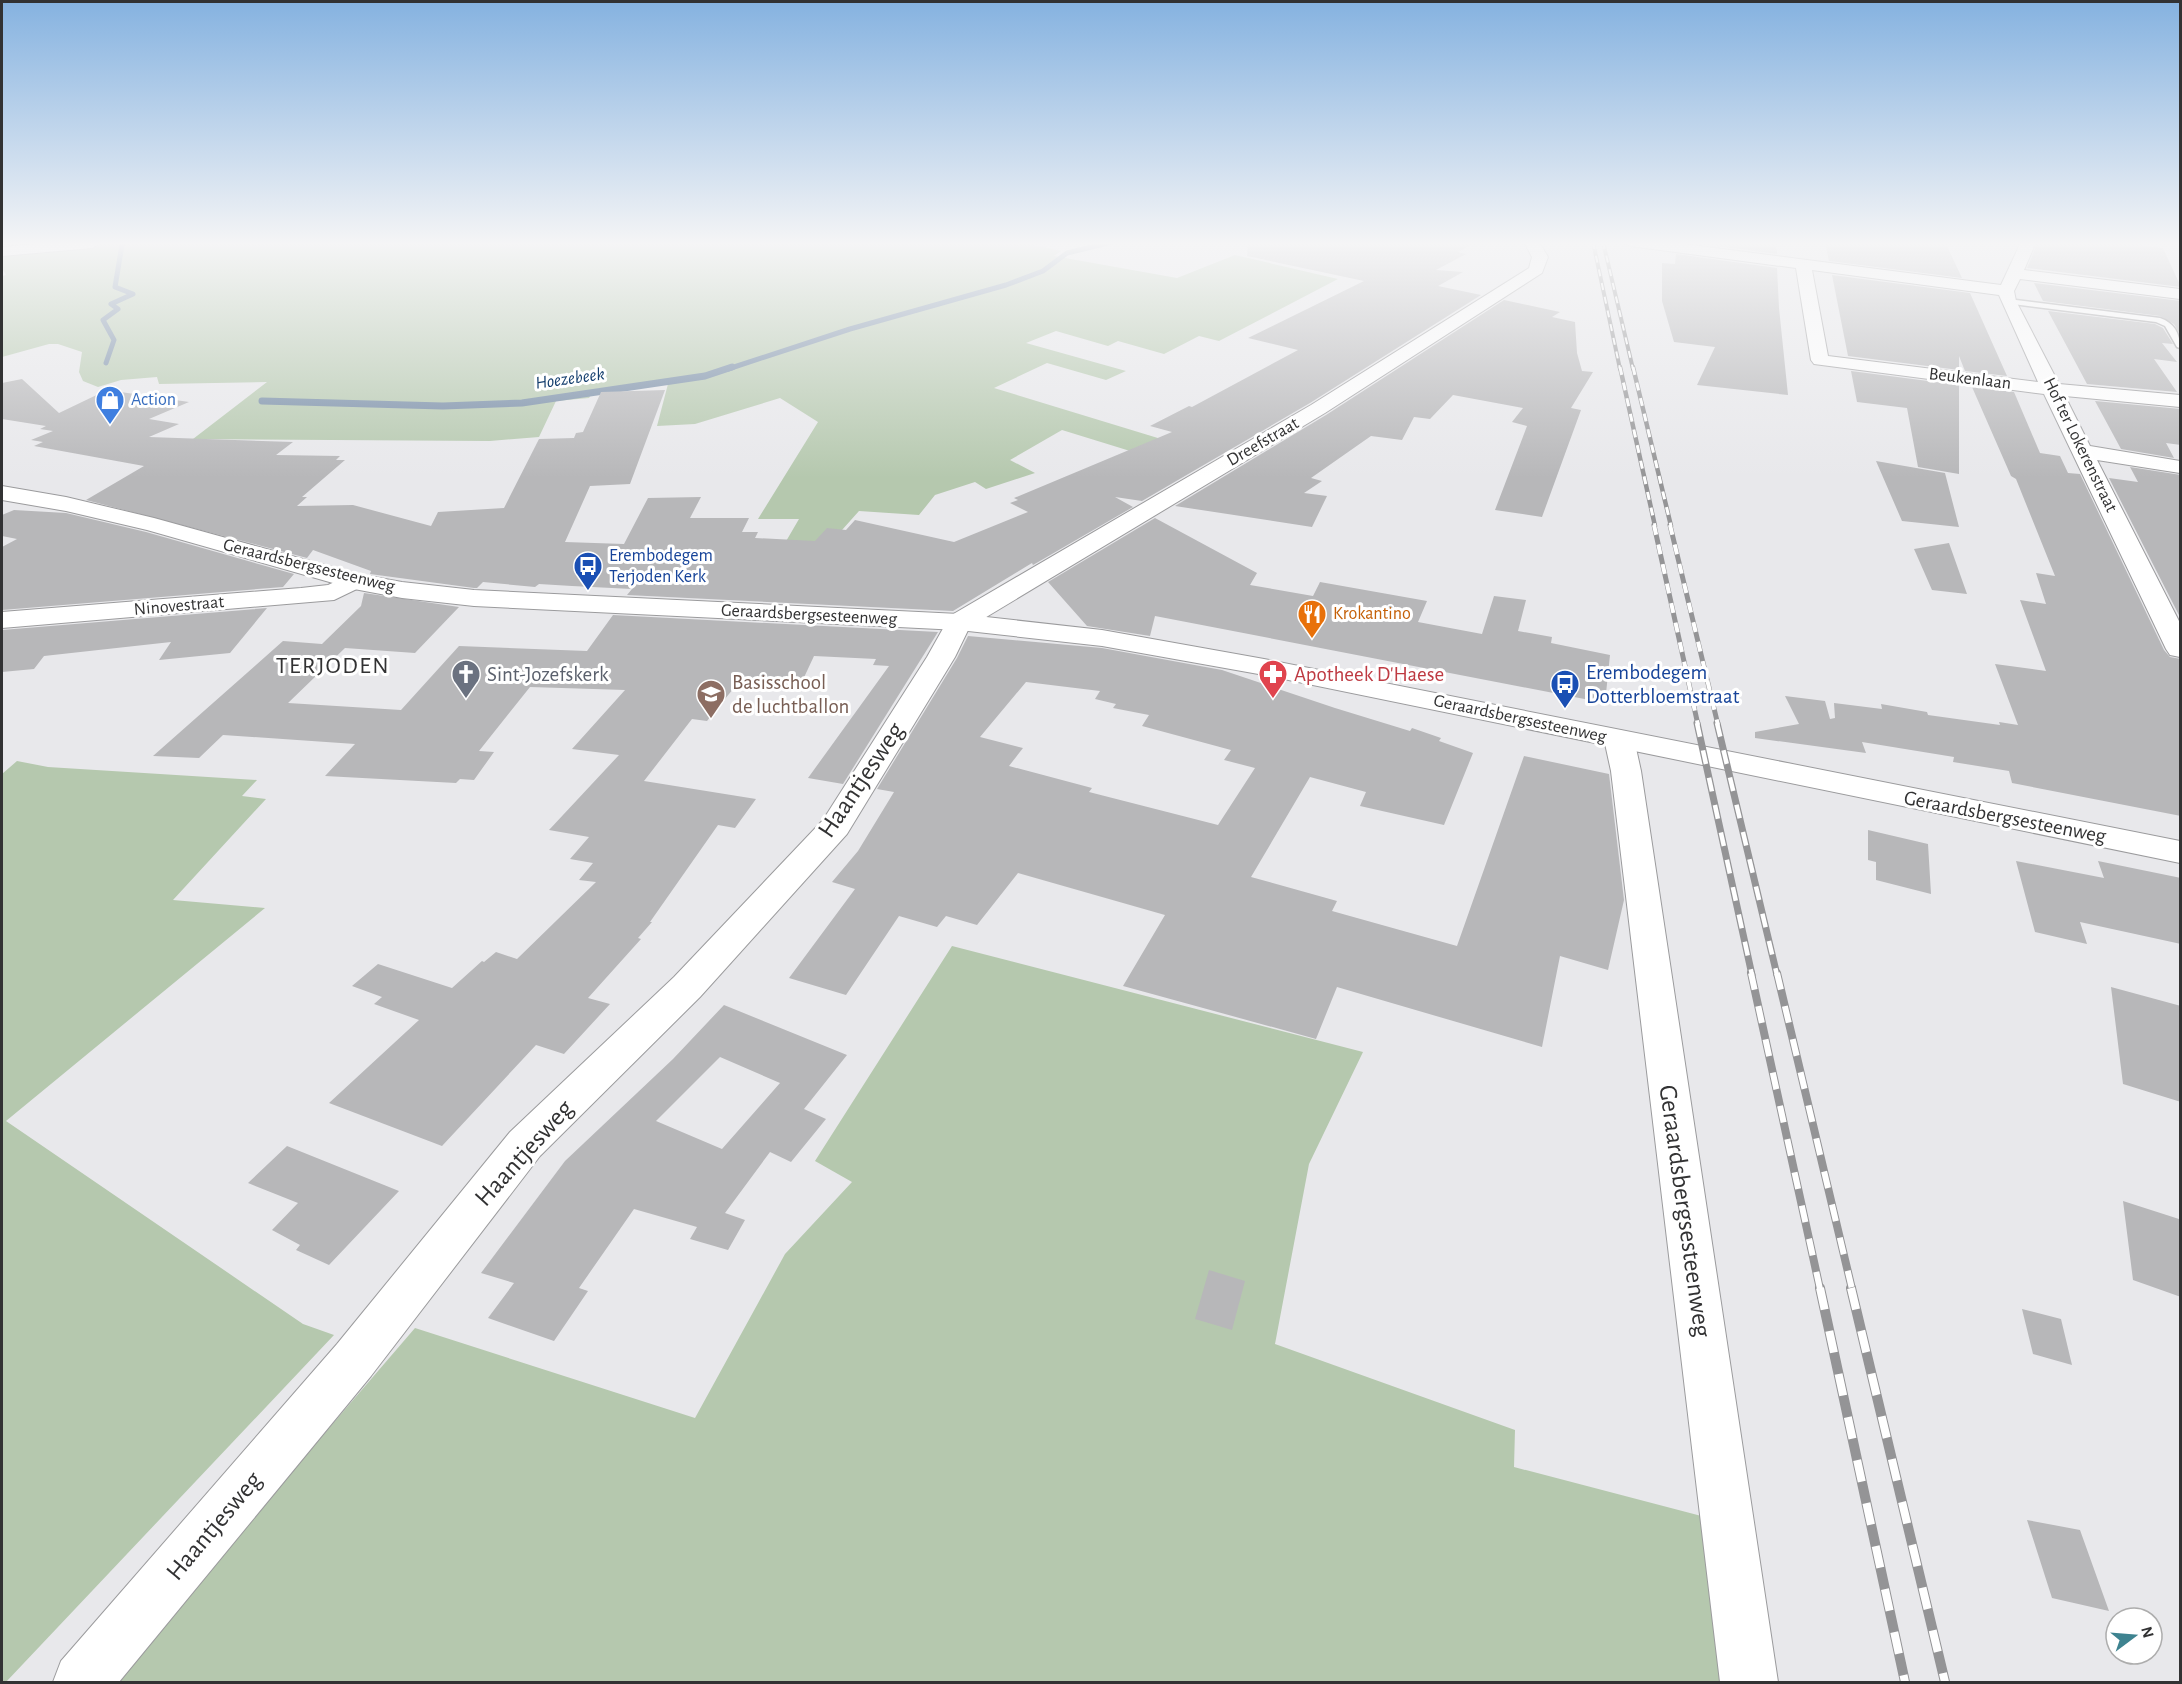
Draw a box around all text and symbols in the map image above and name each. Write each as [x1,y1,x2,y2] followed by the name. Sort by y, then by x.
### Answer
[534,365,606,393] water label: Hoezebeek
[1928,365,2012,393] street label: Beukenlaan
[2040,375,2121,515] street label: Hof ter Lokerenstraat
[94,384,126,426] shop icon: Action
[131,391,176,409] place label: Action
[1224,414,1302,470] street label: Dreefstraat
[221,536,397,596] street label: Geraardsbergsesteenweg
[609,547,713,586] place label: Erembodegem Terjoden Kerk
[572,550,604,592] bus stop icon: Erembodegem Terjoden Kerk
[133,593,225,619] street label: Ninovestraat
[1296,598,1328,640] restaurant icon: Krokantino
[721,601,898,629] street label: Geraardsbergsesteenweg
[1333,605,1411,623] place label: Krokantino
[276,654,390,678] district label: TERJODEN
[450,658,482,700] church icon: Sint-Jozefskerk
[1257,658,1289,700] pharmacy icon: Apotheek D'Haese
[1586,662,1740,707] place label: Erembodegem Dotterbloemstraat
[487,664,609,685] place label: Sint-Jozefskerk
[1294,664,1444,685] place label: Apotheek D'Haese
[1549,668,1581,710] bus stop icon: Erembodegem Dotterbloemstraat
[732,672,849,717] place label: Basisschool de luchtballon
[695,678,727,720] school or university icon: Basisschool de luchtballon
[1432,692,1608,746] street label: Geraardsbergsesteenweg
[813,717,909,842] street label: Haantjesweg
[1902,787,2109,847] street label: Geraardsbergsesteenweg
[1654,1083,1716,1339] street label: Geraardsbergsesteenweg
[470,1095,578,1211] street label: Haantjesweg
[161,1467,267,1585] street label: Haantjesweg
[2104,1606,2164,1666] north arrow
[2138,1625,2157,1640] text: N

